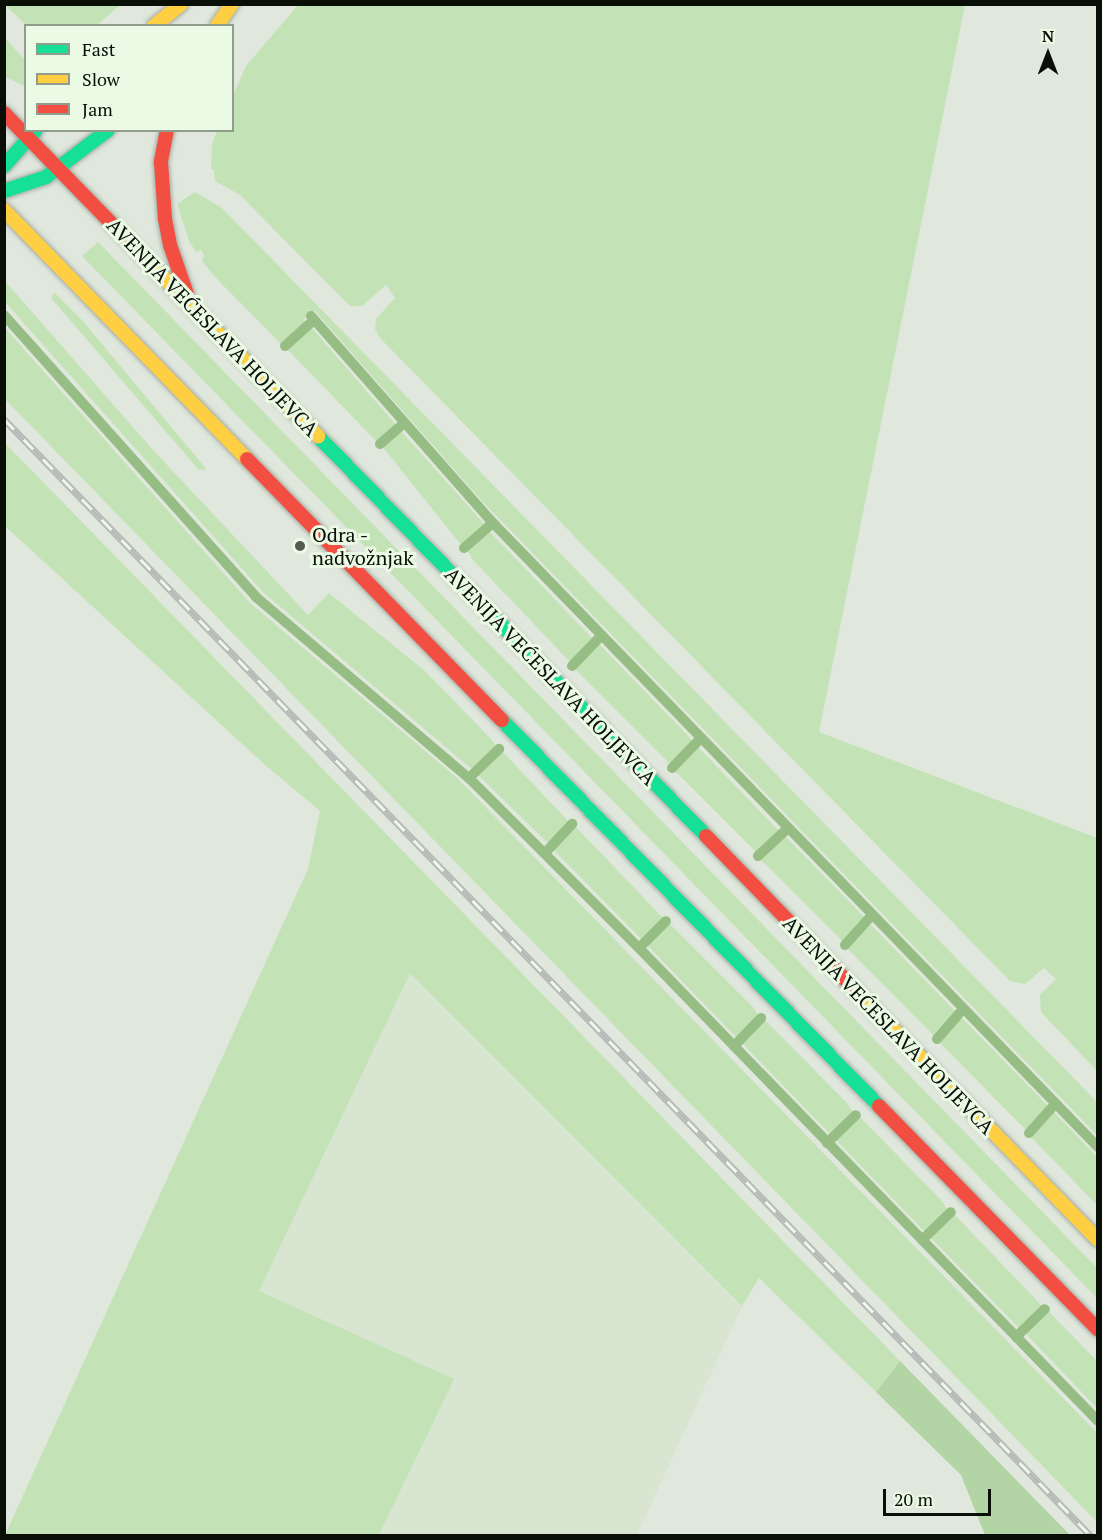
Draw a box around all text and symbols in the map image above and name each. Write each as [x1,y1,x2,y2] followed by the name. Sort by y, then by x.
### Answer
[24,24,234,132] legend
[1018,24,1078,84] north arrow
[1042,25,1054,47] text: N
[82,37,115,61] text: Fast
[82,67,120,91] text: Slow
[82,97,113,121] text: Jam
[102,213,324,441] street label: AVENIJA VEĆESLAVA HOLJEVCA
[312,522,413,569] place label: Odra - nadvožnjak
[293,539,307,553] marker: Odra - nadvožnjak
[440,562,662,790] street label: AVENIJA VEĆESLAVA HOLJEVCA
[778,911,1000,1139] street label: AVENIJA VEĆESLAVA HOLJEVCA
[886,1477,994,1515] scale bar
[894,1487,933,1511] text: 20 m

